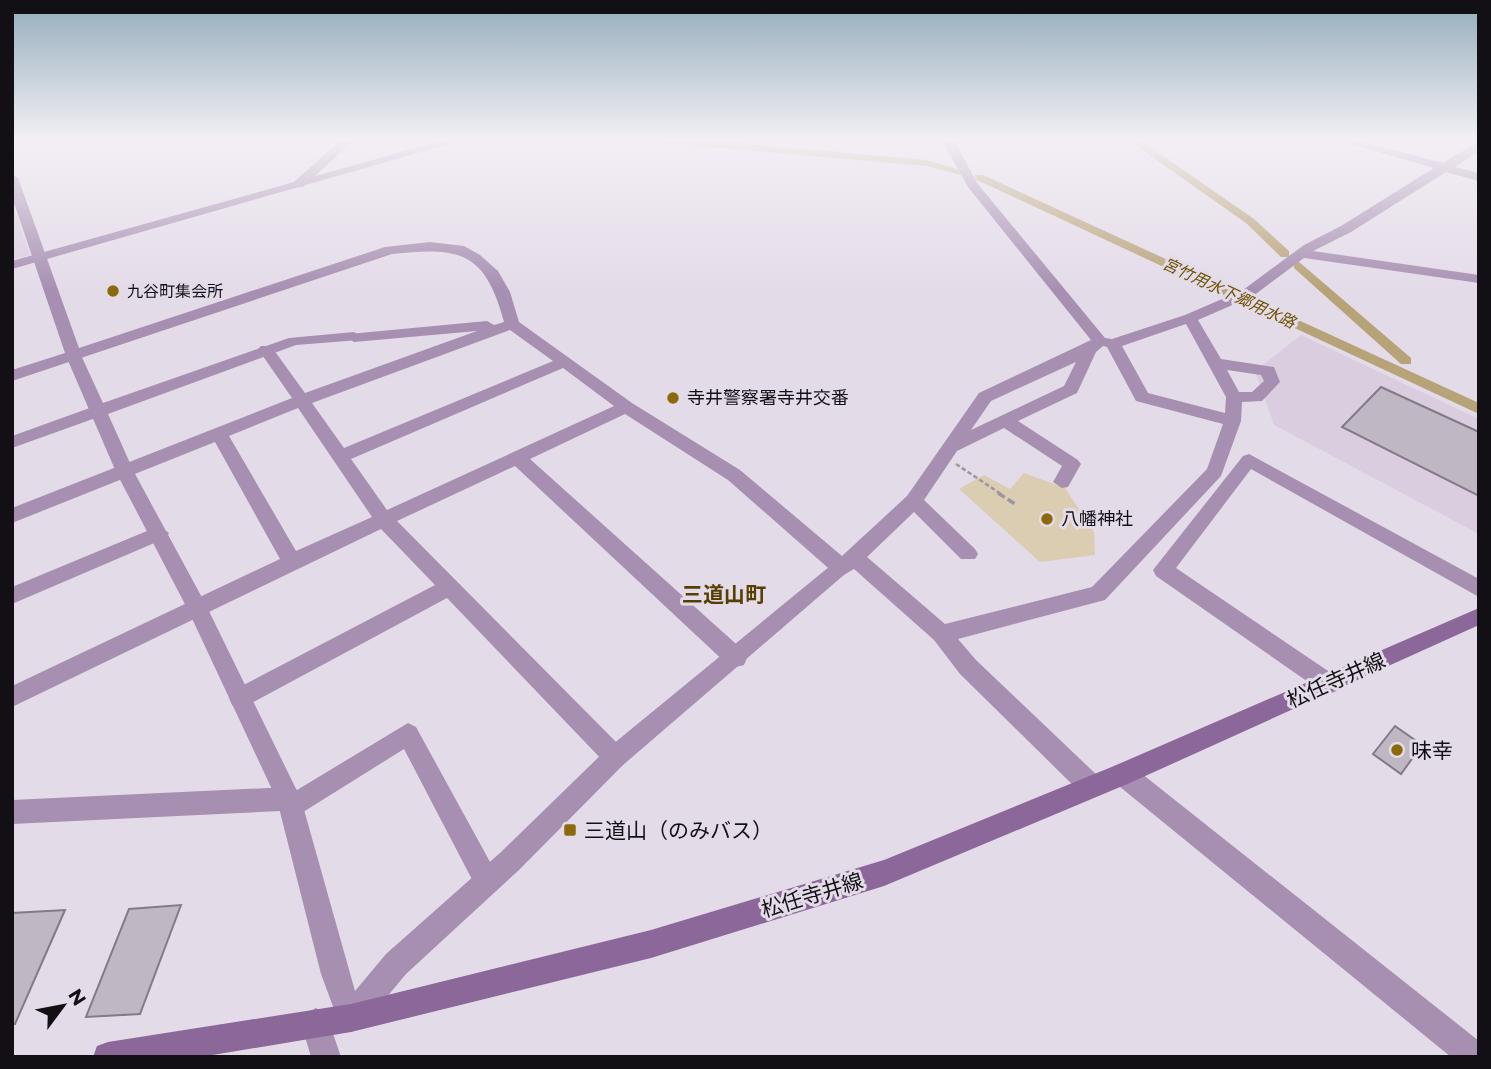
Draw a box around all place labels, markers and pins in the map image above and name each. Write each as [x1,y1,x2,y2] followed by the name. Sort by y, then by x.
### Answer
[127,282,223,301] place label: 九谷町集会所
[105,283,121,299] marker: 九谷町集会所
[687,387,849,409] place label: 寺井警察署寺井交番
[665,390,681,406] marker: 寺井警察署寺井交番
[1061,508,1133,530] place label: 八幡神社
[1039,511,1055,527] marker: 八幡神社
[1411,738,1453,763] place label: 味幸
[1389,742,1405,758] marker: 味幸
[584,818,773,843] place label: 三道山（のみバス）
[562,822,578,838] marker: 三道山（のみバス）

